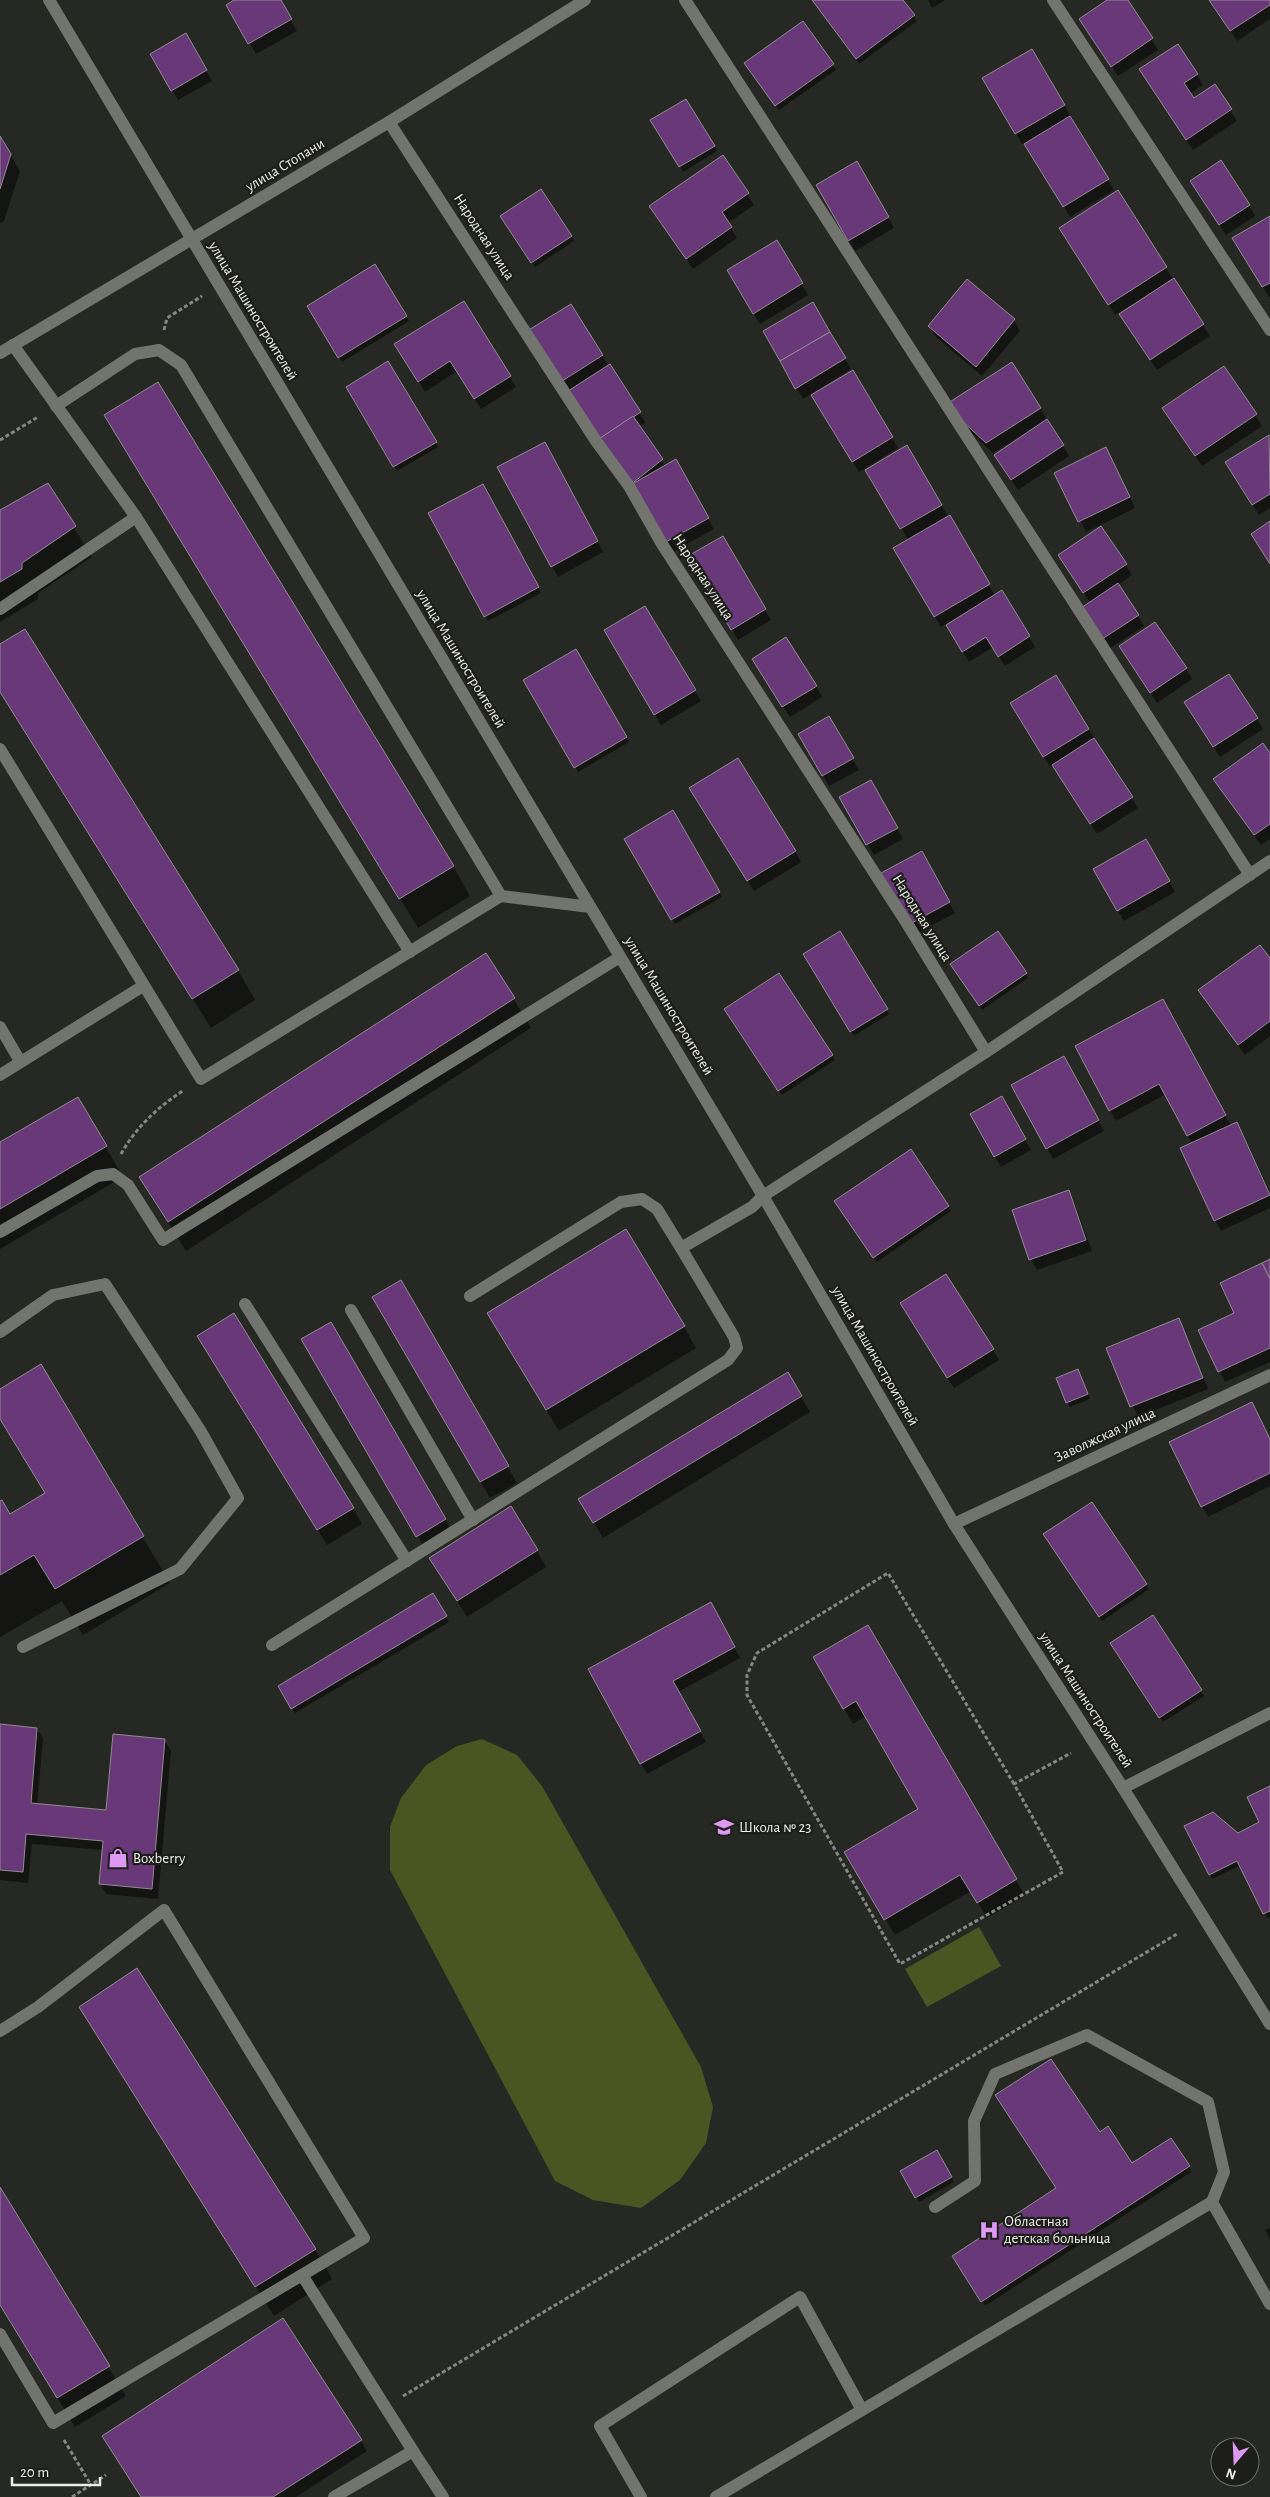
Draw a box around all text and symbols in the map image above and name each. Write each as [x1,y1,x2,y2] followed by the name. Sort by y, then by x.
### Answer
[242,136,327,195] street label: улица Стопани
[451,191,517,283] street label: Народная улица
[205,238,300,383] street label: улица Машиностроителей
[670,531,736,623] street label: Народная улица
[413,586,508,731] street label: улица Машиностроителей
[889,872,955,964] street label: Народная улица
[621,933,716,1078] street label: улица Машиностроителей
[828,1283,921,1428] street label: улица Машиностроителей
[1052,1405,1158,1465] street label: Заволжская улица
[1036,1629,1135,1771] street label: улица Машиностроителей
[713,1816,735,1838] school or university icon: Школа № 23
[739,1820,812,1835] place label: Школа № 23
[107,1847,129,1869] shop icon: Boxberry
[133,1851,186,1866] place label: Boxberry
[1004,2214,1111,2246] place label: Областная детская больница
[978,2219,1000,2241] hospital icon: Областная детская больница
[1210,2437,1260,2487] north arrow
[12,2454,100,2486] scale bar
[20,2465,49,2480] text: 20 m
[1224,2465,1238,2482] text: N

